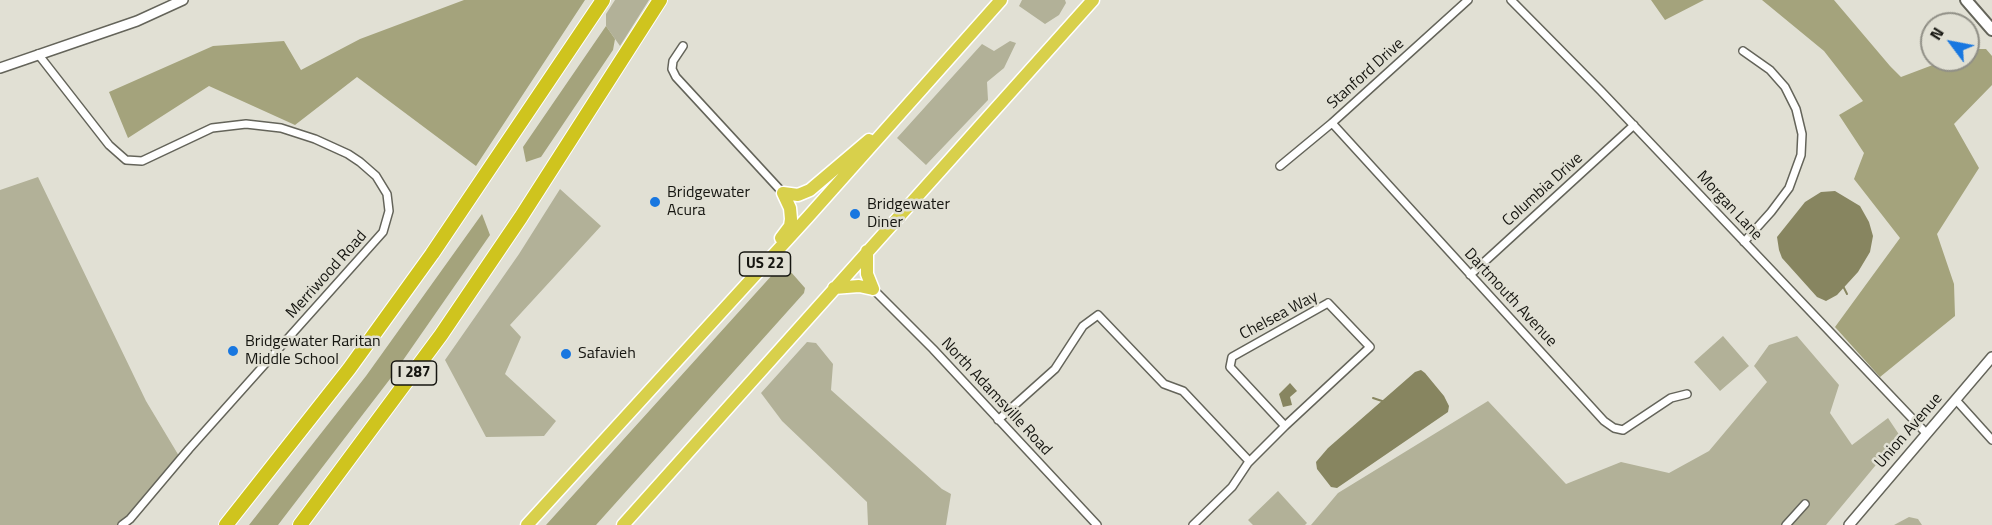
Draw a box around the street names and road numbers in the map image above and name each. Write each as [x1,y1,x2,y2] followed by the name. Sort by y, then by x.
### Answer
[1324,35,1408,113] street label: Stanford Drive
[1499,149,1587,231] street label: Columbia Drive
[1692,167,1766,245] street label: Morgan Lane
[283,227,371,323] street label: Merriwood Road
[1459,245,1561,351] street label: Dartmouth Avenue
[740,252,790,276] road number: US 22
[1237,287,1321,345] street label: Chelsea Way
[936,334,1056,460] street label: North Adamsville Road
[392,361,436,385] road number: I 287
[1871,390,1947,472] street label: Union Avenue

